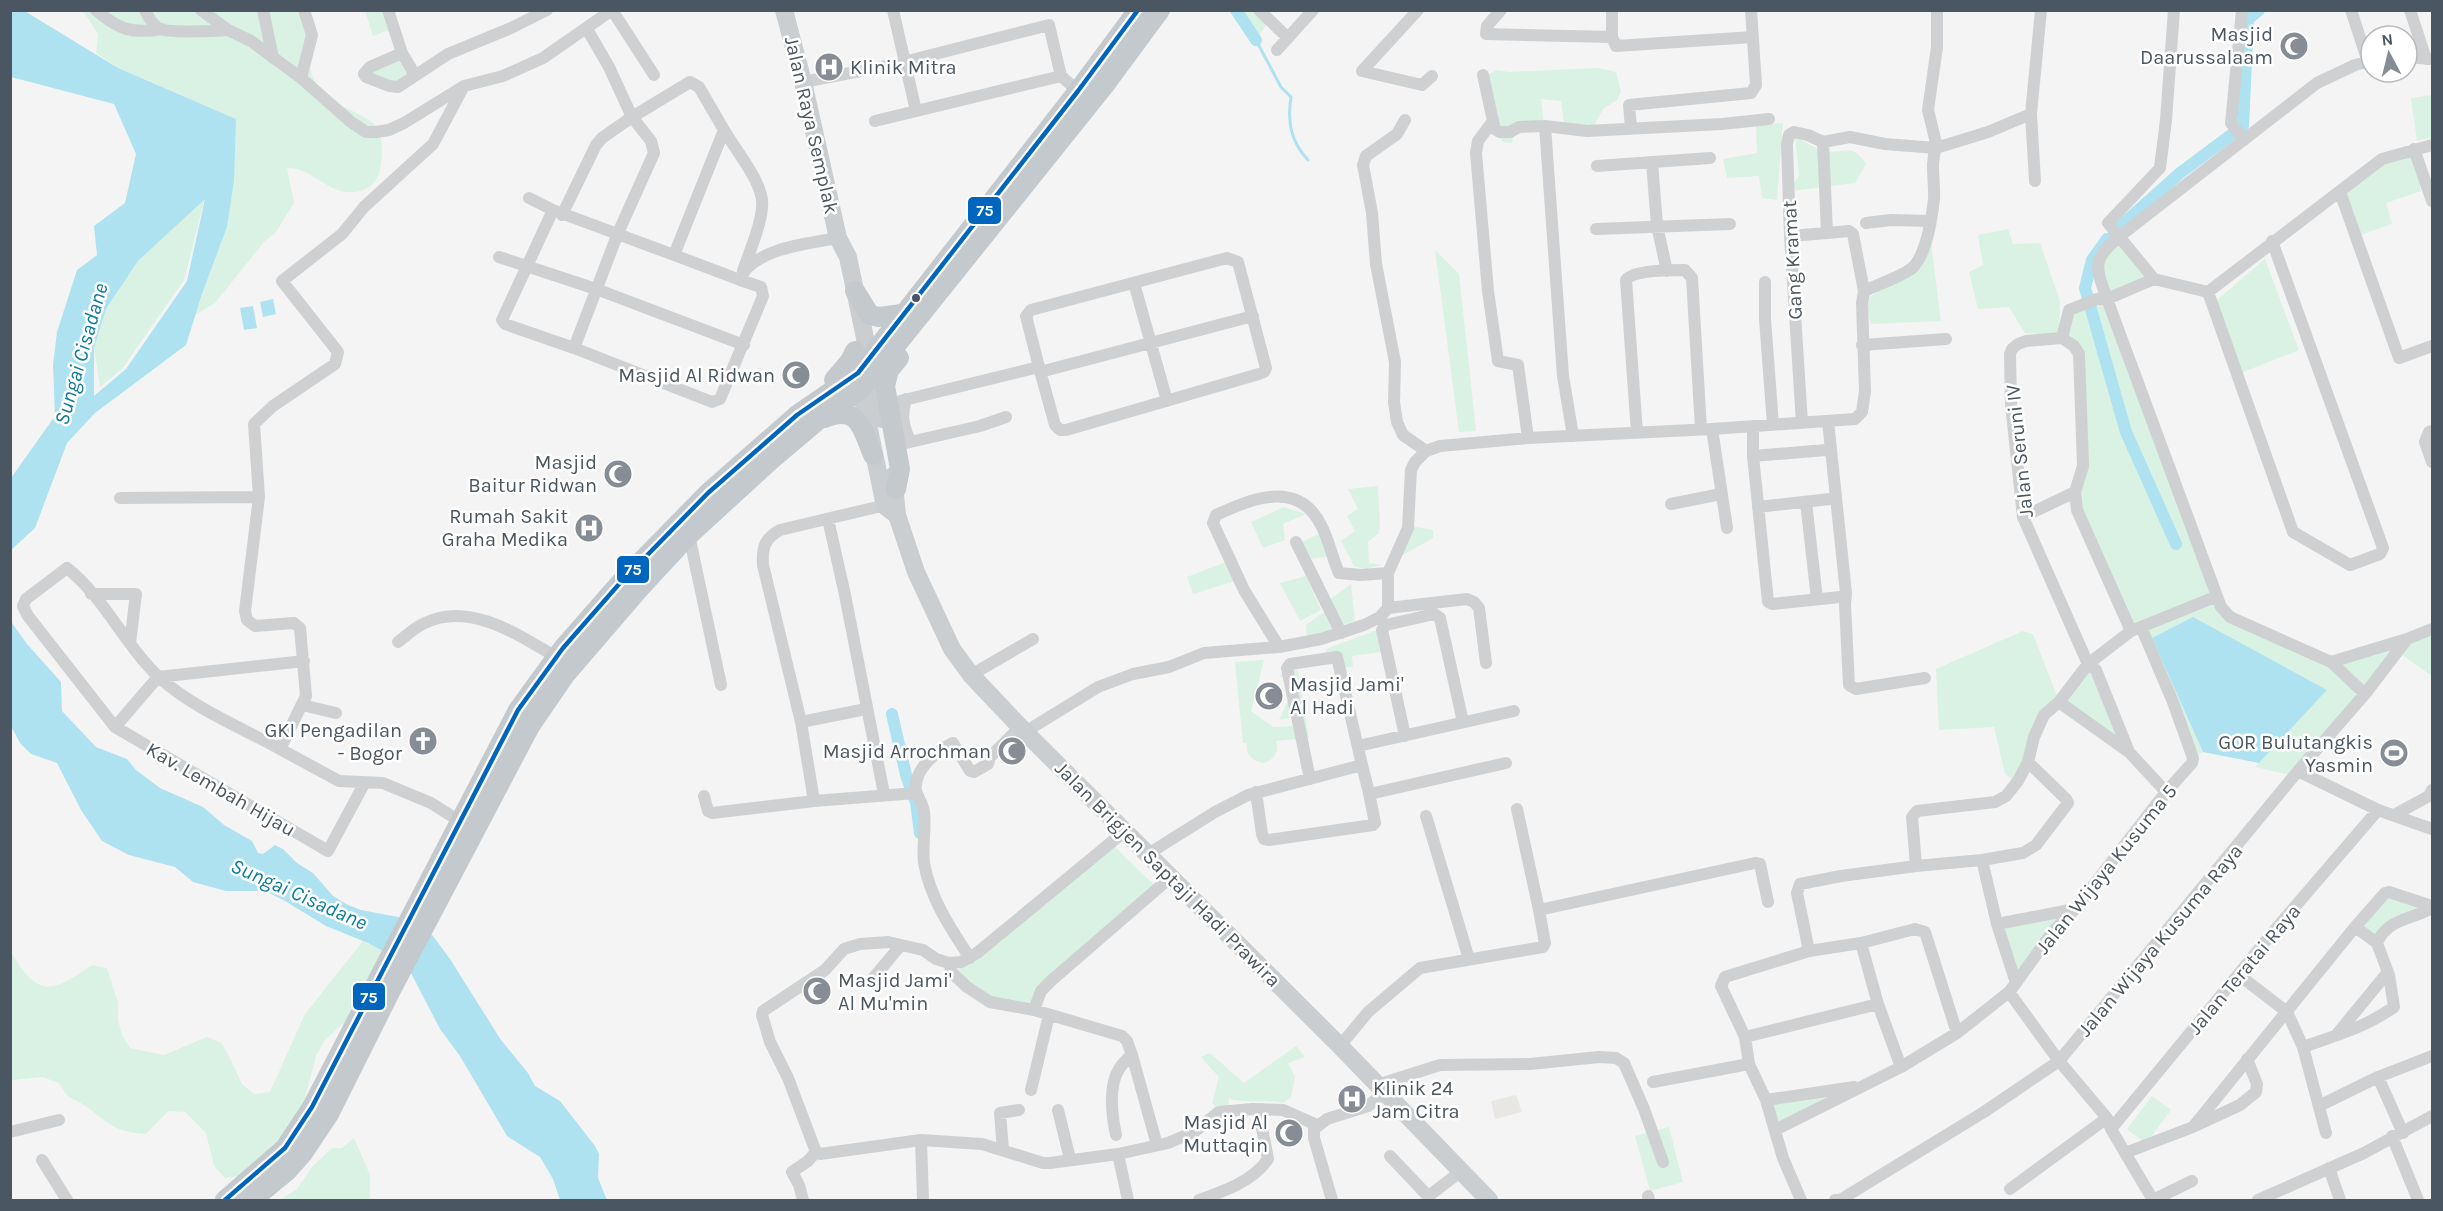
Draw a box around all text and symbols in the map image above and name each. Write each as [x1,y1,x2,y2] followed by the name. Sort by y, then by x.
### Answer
[2140,23,2273,69] place label: Masjid Daarussalaam
[2359,24,2419,84] north arrow
[2380,29,2394,50] text: N
[2278,30,2310,62] mosque icon: Masjid Daarussalaam
[780,34,843,216] street label: Jalan Raya Semplak
[813,51,845,83] hospital icon: Klinik Mitra
[850,56,956,79] place label: Klinik Mitra
[967,196,1002,225] line badge: 75
[1778,199,1807,320] street label: Gang Kramat
[976,201,994,220] text: 75
[49,280,113,428] water label: Sungai Cisadane
[910,292,922,304] unlabelled marker
[780,359,812,391] mosque icon: Masjid Al Ridwan
[618,364,775,387] place label: Masjid Al Ridwan
[2001,383,2038,519] street label: Jalan Seruni IV
[468,451,597,497] place label: Masjid Baitur Ridwan
[602,458,634,490] mosque icon: Masjid Baitur Ridwan
[442,505,568,551] place label: Rumah Sakit Graha Medika
[573,512,605,544] hospital icon: Rumah Sakit Graha Medika
[616,555,650,584] line badge: 75
[624,560,642,579] text: 75
[1290,673,1404,719] place label: Masjid Jami' Al Hadi
[1253,680,1285,712] mosque icon: Masjid Jami' Al Hadi
[264,719,403,765] place label: GKI Pengadilan - Bogor
[407,725,439,757] church icon: GKI Pengadilan - Bogor
[2218,731,2373,777] place label: GOR Bulutangkis Yasmin
[996,735,1028,767] mosque icon: Masjid Arrochman
[142,737,299,841] street label: Kav. Lembah Hijau
[2378,737,2410,769] sports icon: GOR Bulutangkis Yasmin
[823,740,991,763] place label: Masjid Arrochman
[1050,757,1285,992] street label: Jalan Brigjen Saptaji Hadi Prawira
[2031,780,2182,959] street label: Jalan Wijaya Kusuma 5
[2073,840,2247,1041] street label: Jalan Wijaya Kusuma Raya
[227,853,371,935] water label: Sungai Cisadane
[2183,900,2305,1039] street label: Jalan Teratai Raya
[838,969,952,1015] place label: Masjid Jami' Al Mu'min
[801,975,833,1007] mosque icon: Masjid Jami' Al Mu'min
[352,982,386,1011] line badge: 75
[360,988,378,1007] text: 75
[1373,1077,1460,1123] place label: Klinik 24 Jam Citra
[1336,1083,1368,1115] hospital icon: Klinik 24 Jam Citra
[1183,1111,1268,1157] place label: Masjid Al Muttaqin
[1273,1117,1305,1149] mosque icon: Masjid Al Muttaqin

